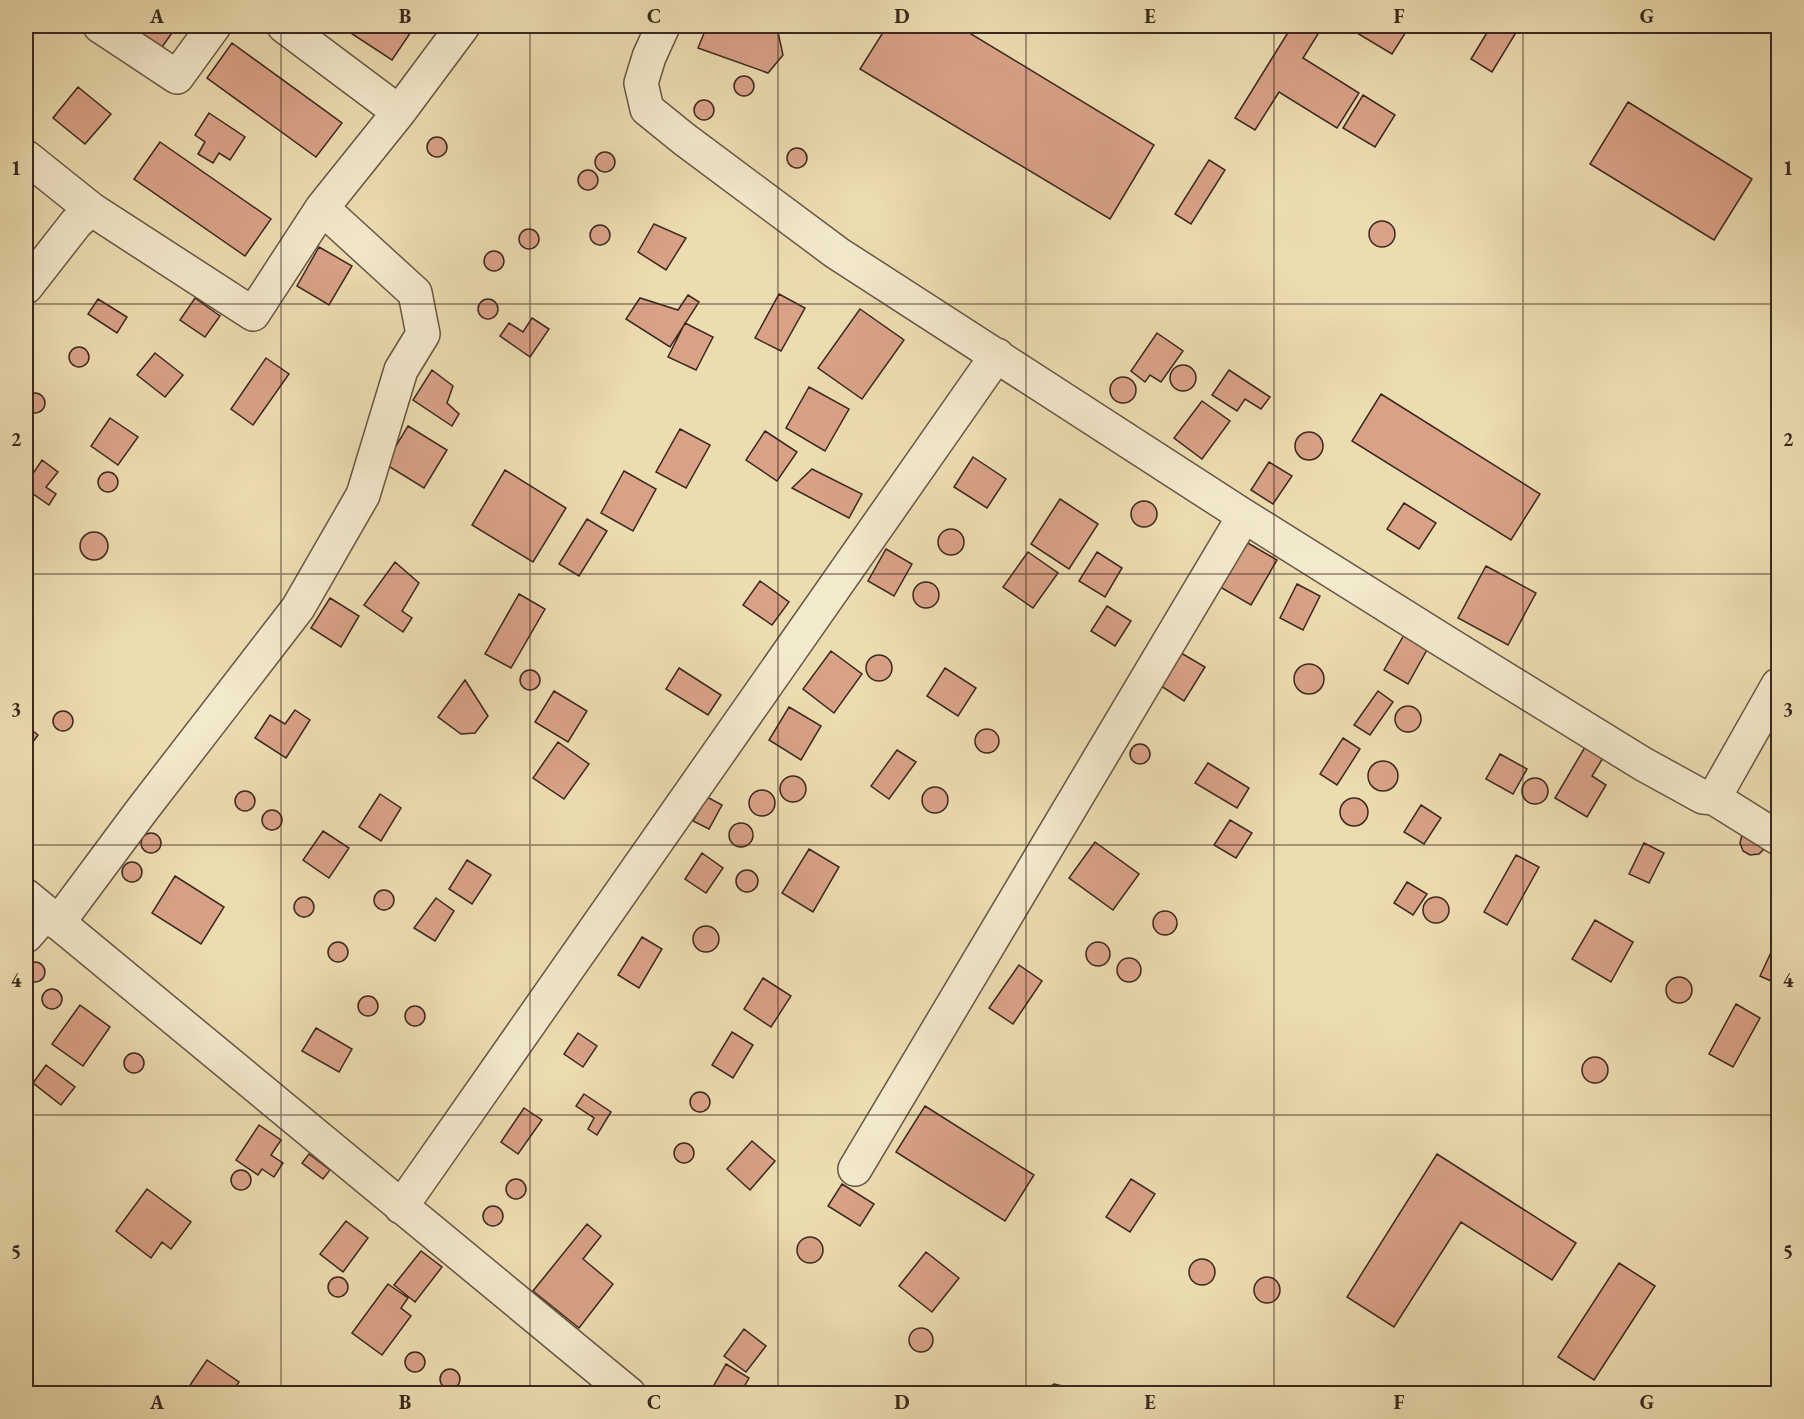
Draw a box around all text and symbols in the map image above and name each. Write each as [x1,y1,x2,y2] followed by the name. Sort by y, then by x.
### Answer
[149,3,165,29] text: A
[399,3,411,29] text: B
[647,3,661,29] text: C
[894,3,910,29] text: D
[1144,3,1156,29] text: E
[1394,3,1405,29] text: F
[1640,3,1654,29] text: G
[11,155,21,181] text: 1
[1783,155,1793,181] text: 1
[11,426,22,452] text: 2
[1783,426,1794,452] text: 2
[11,696,21,722] text: 3
[1783,696,1793,722] text: 3
[11,967,22,993] text: 4
[1783,967,1794,993] text: 4
[11,1238,21,1264] text: 5
[1783,1238,1793,1264] text: 5
[149,1389,165,1415] text: A
[399,1389,411,1415] text: B
[647,1389,661,1415] text: C
[894,1389,910,1415] text: D
[1144,1389,1156,1415] text: E
[1394,1389,1405,1415] text: F
[1640,1389,1654,1415] text: G

